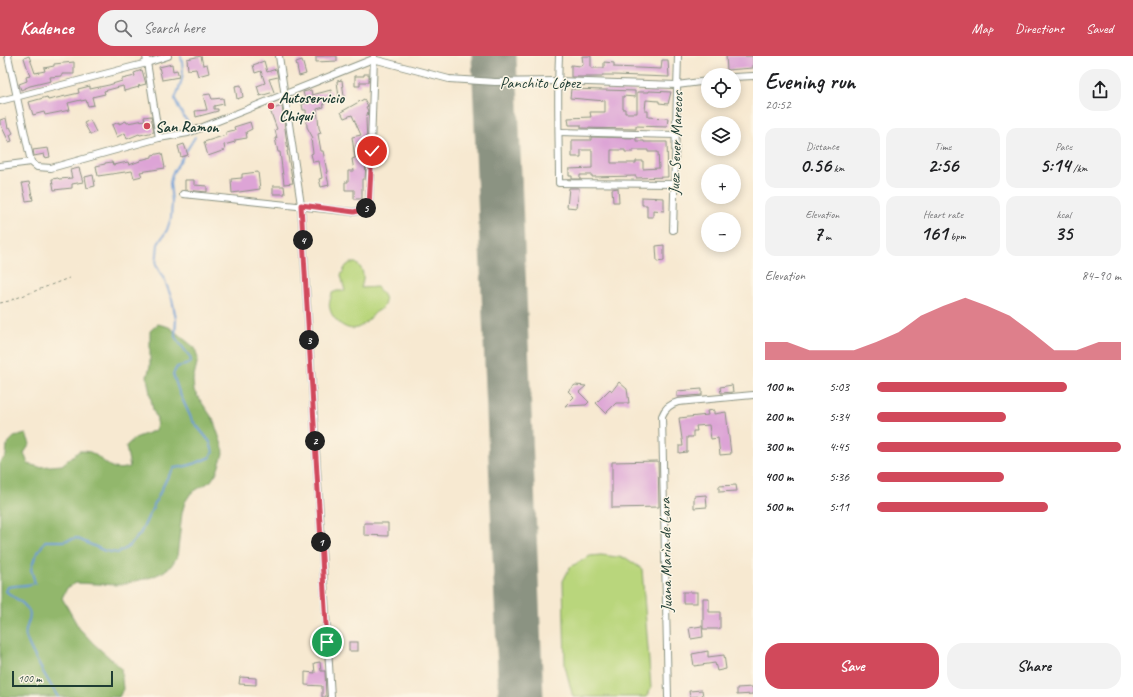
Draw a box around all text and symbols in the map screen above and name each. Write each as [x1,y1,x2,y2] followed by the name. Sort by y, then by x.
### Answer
[98,10,378,46] search box
[20,16,74,40] text: Kadence
[112,17,134,39] icon: search
[144,19,205,38] text: Search here
[972,20,993,37] text: Map
[1015,20,1064,37] text: Directions
[1086,20,1113,37] text: Saved
[701,68,741,252] map controls
[701,68,741,108] button: locate
[765,68,855,96] text: Evening run
[1079,69,1121,111] button: share
[500,73,582,93] street label: Panchito López
[279,88,345,126] place label: Autoservicio Chiqui
[664,90,688,196] street label: Juez Sever Marecos
[765,97,791,113] text: 20:52
[266,101,276,111] marker: Autoservicio Chiqui
[701,116,741,156] button: layers
[155,117,220,137] place label: San Ramon
[142,121,152,131] marker: San Ramon
[355,134,389,168] pin
[806,139,839,153] text: Distance
[935,139,951,153] text: Time
[1055,139,1072,153] text: Pace
[361,140,383,162] icon: check
[800,153,831,178] text: 0.56
[927,153,959,178] text: 2:56
[1040,153,1070,178] text: 5:14
[831,161,845,175] text: km
[1070,161,1088,175] text: /km
[701,164,741,204] button: +
[356,198,376,218] pin: 5
[364,201,368,215] text: 5
[805,207,839,221] text: Elevation
[923,207,963,221] text: Heart rate
[1056,207,1071,221] text: kcal
[701,212,741,252] button: −
[813,221,822,246] text: 7
[920,221,948,246] text: 161
[1055,221,1073,246] text: 35
[822,229,831,243] text: m
[948,229,966,243] text: bpm
[293,230,313,250] pin: 4
[301,233,305,247] text: 4
[765,268,805,284] text: Elevation
[1081,268,1121,284] text: 84–90 m
[299,330,319,350] pin: 3
[307,333,311,347] text: 3
[765,379,793,395] text: 100 m
[829,379,849,395] text: 5:03
[765,409,793,425] text: 200 m
[829,409,849,425] text: 5:34
[305,431,325,451] pin: 2
[313,434,317,448] text: 2
[765,439,793,455] text: 300 m
[829,439,849,455] text: 4:45
[765,469,793,485] text: 400 m
[829,469,849,485] text: 5:36
[655,497,677,613] street label: Juana Marìa de Lara
[765,499,793,515] text: 500 m
[829,499,849,515] text: 5:11
[311,532,331,552] pin: 1
[319,535,323,549] text: 1
[310,625,344,659] pin
[316,631,338,653] icon: arrive
[765,643,939,689] button: Save
[947,643,1121,689] button: Share
[12,669,113,688] scale bar
[18,671,42,685] text: 100 m

